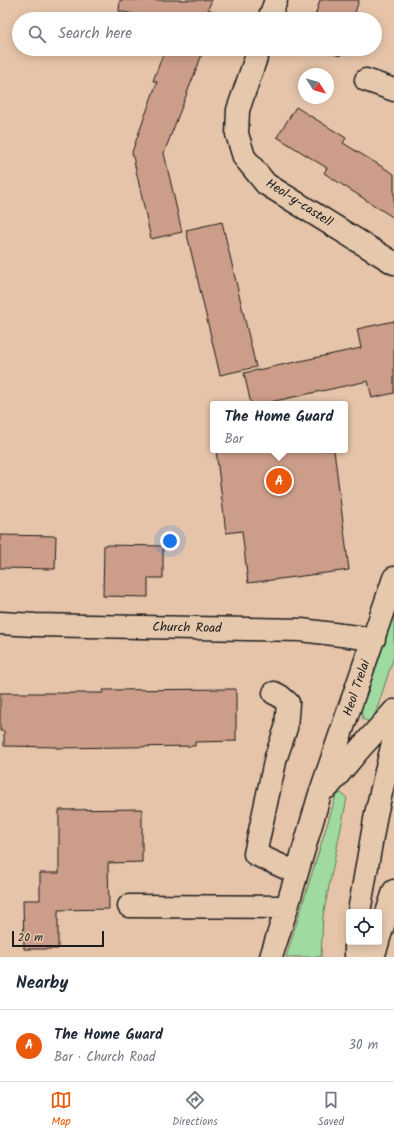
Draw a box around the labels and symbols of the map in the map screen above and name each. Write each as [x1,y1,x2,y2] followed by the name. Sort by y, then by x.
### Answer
[298,68,334,104] north arrow
[261,173,337,233] street label: Heol-y-castell
[266,466,292,496] pin: A
[160,531,180,551] your location
[152,617,222,639] street label: Church Road
[338,656,377,719] street label: Heol Trelai
[12,929,104,948] scale bar

